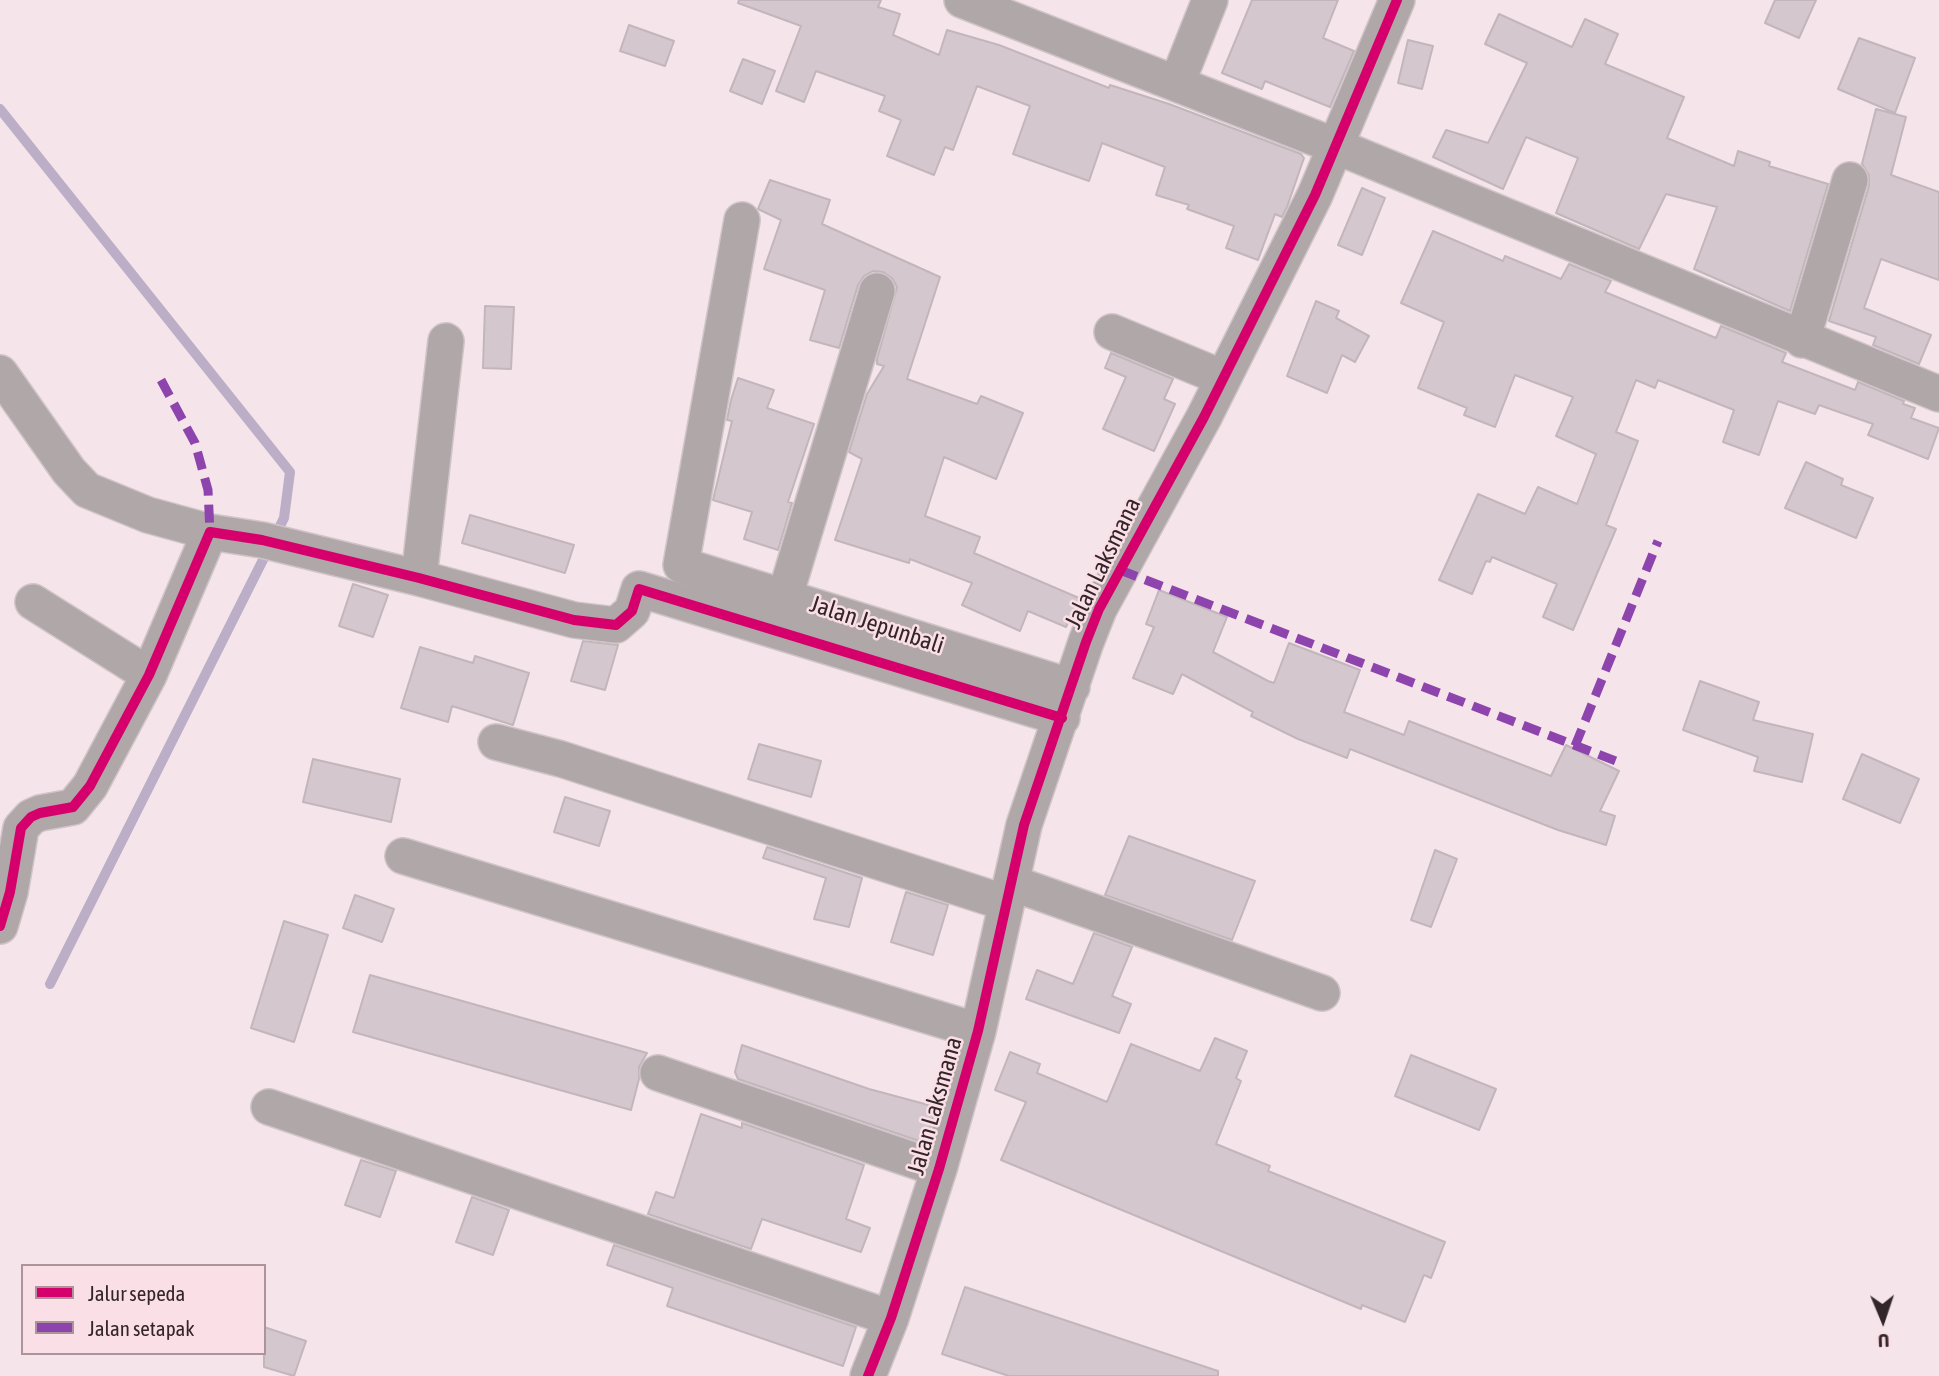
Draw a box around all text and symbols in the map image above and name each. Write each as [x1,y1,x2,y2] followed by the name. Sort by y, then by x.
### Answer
[1059,493,1147,633] street label: Jalan Laksmana
[807,590,947,660] street label: Jalan Jepunbali
[902,1034,968,1178] street label: Jalan Laksmana
[21,1264,266,1355] legend
[88,1281,185,1305] text: Jalur sepeda
[1848,1285,1918,1355] north arrow
[88,1316,195,1340] text: Jalan setapak
[1878,1330,1890,1352] text: U

